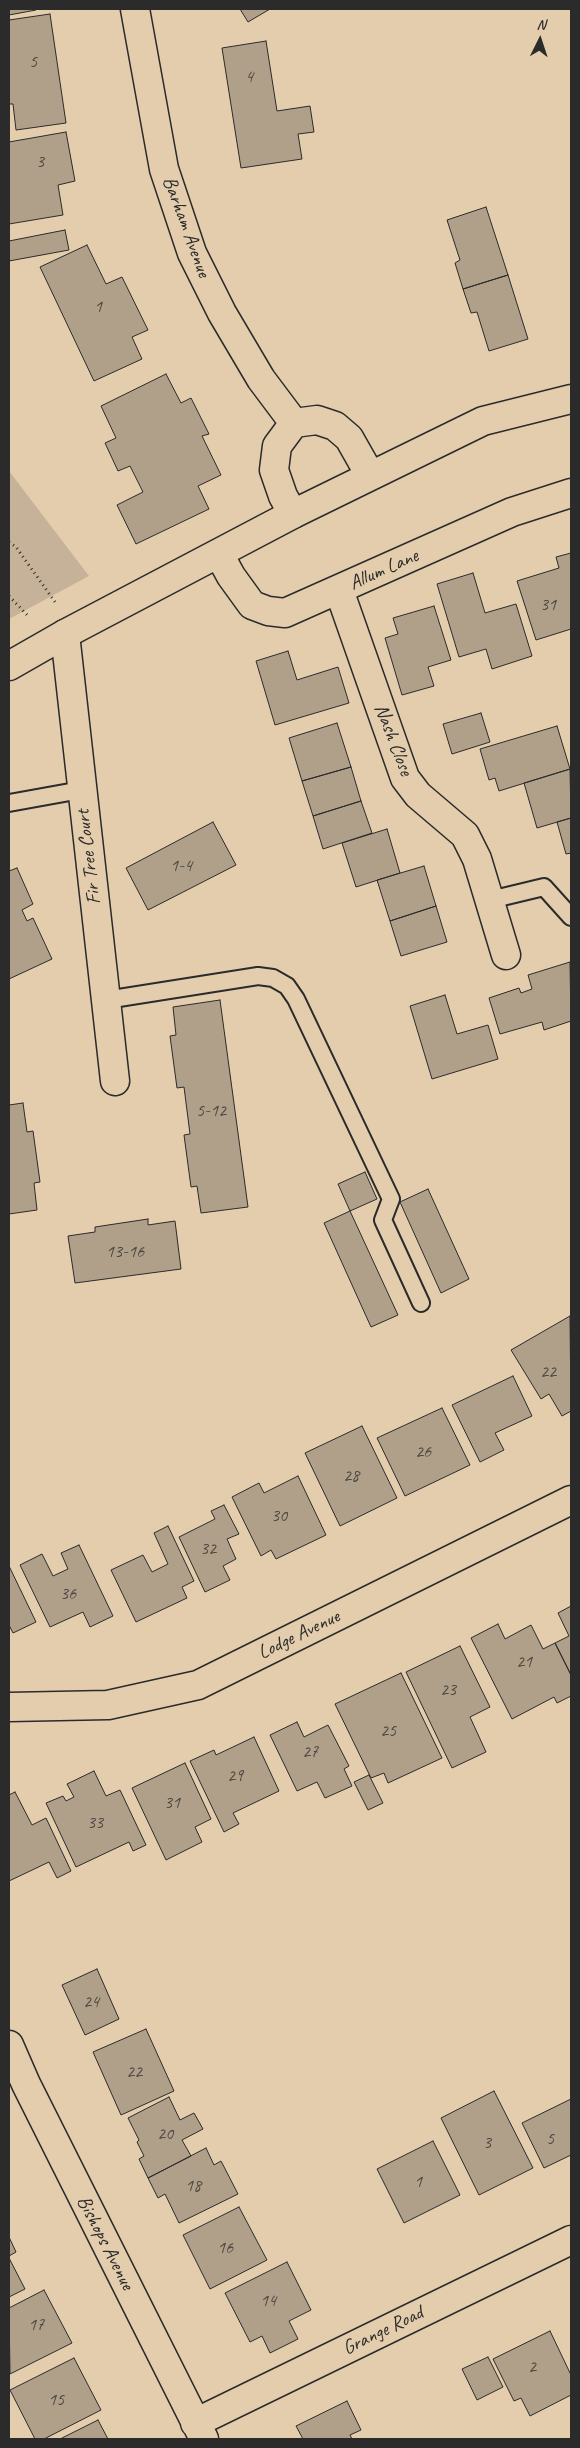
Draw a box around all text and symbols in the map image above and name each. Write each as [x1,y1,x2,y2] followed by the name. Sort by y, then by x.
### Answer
[515,15,565,65] north arrow
[536,16,546,33] text: N
[29,51,37,73] house number: 5
[245,66,253,88] house number: 4
[36,151,44,173] house number: 3
[157,173,215,281] street label: Barham Avenue
[94,296,102,318] house number: 1
[346,544,422,596] street label: Allum Lane
[540,594,556,616] house number: 31
[368,701,418,779] street label: Nash Close
[71,808,107,906] street label: Fir Tree Court
[170,855,192,877] house number: 1-4
[196,1100,226,1122] house number: 5-12
[106,1241,144,1263] house number: 13-16
[540,1361,556,1383] house number: 22
[415,1441,431,1463] house number: 26
[343,1465,359,1487] house number: 28
[271,1505,287,1527] house number: 30
[200,1538,216,1560] house number: 32
[60,1583,76,1605] house number: 36
[254,1605,344,1665] street label: Lodge Avenue
[516,1651,532,1673] house number: 21
[440,1679,456,1701] house number: 23
[380,1720,396,1742] house number: 25
[302,1741,318,1763] house number: 27
[227,1765,243,1787] house number: 29
[164,1792,180,1814] house number: 31
[87,1812,103,1834] house number: 33
[83,1991,99,2013] house number: 24
[126,2061,142,2083] house number: 22
[157,2123,173,2145] house number: 20
[546,2128,554,2150] house number: 5
[483,2132,491,2154] house number: 3
[414,2171,422,2193] house number: 1
[185,2175,201,2197] house number: 18
[71,2192,139,2294] street label: Bishops Avenue
[217,2237,233,2259] house number: 16
[260,2290,276,2312] house number: 14
[339,2301,427,2361] street label: Grange Road
[28,2314,44,2336] house number: 17
[528,2356,536,2378] house number: 2
[48,2389,64,2411] house number: 15

